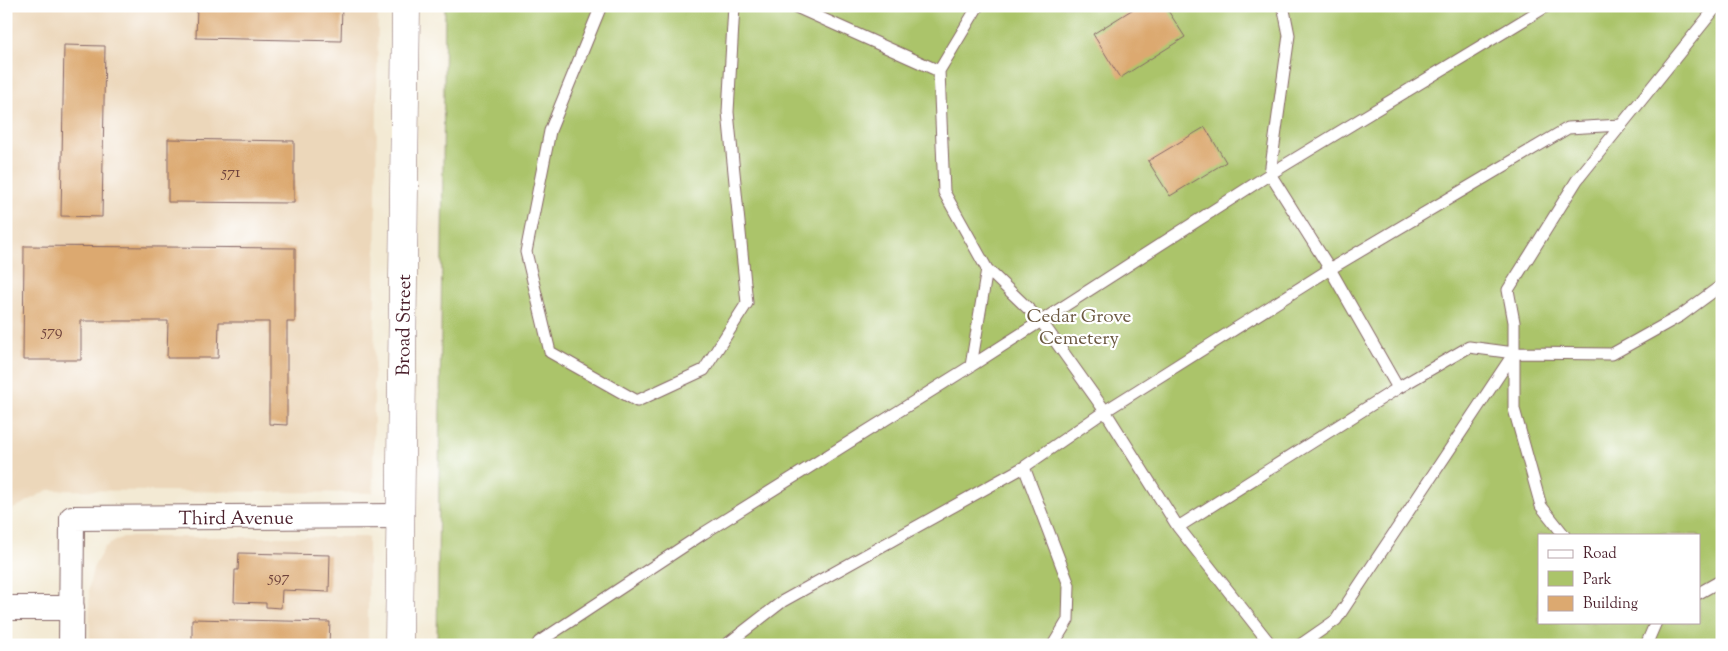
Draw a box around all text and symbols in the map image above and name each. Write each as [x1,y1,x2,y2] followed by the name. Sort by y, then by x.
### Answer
[221,162,241,185] house number: 571
[391,273,419,376] street label: Broad Street
[1027,304,1132,353] park label: Cedar Grove Cemetery
[41,321,63,344] house number: 579
[178,506,294,533] street label: Third Avenue
[1538,534,1700,624] legend
[1583,544,1617,565] text: Road
[267,567,290,590] house number: 597
[1583,570,1612,591] text: Park
[1583,594,1638,615] text: Building

